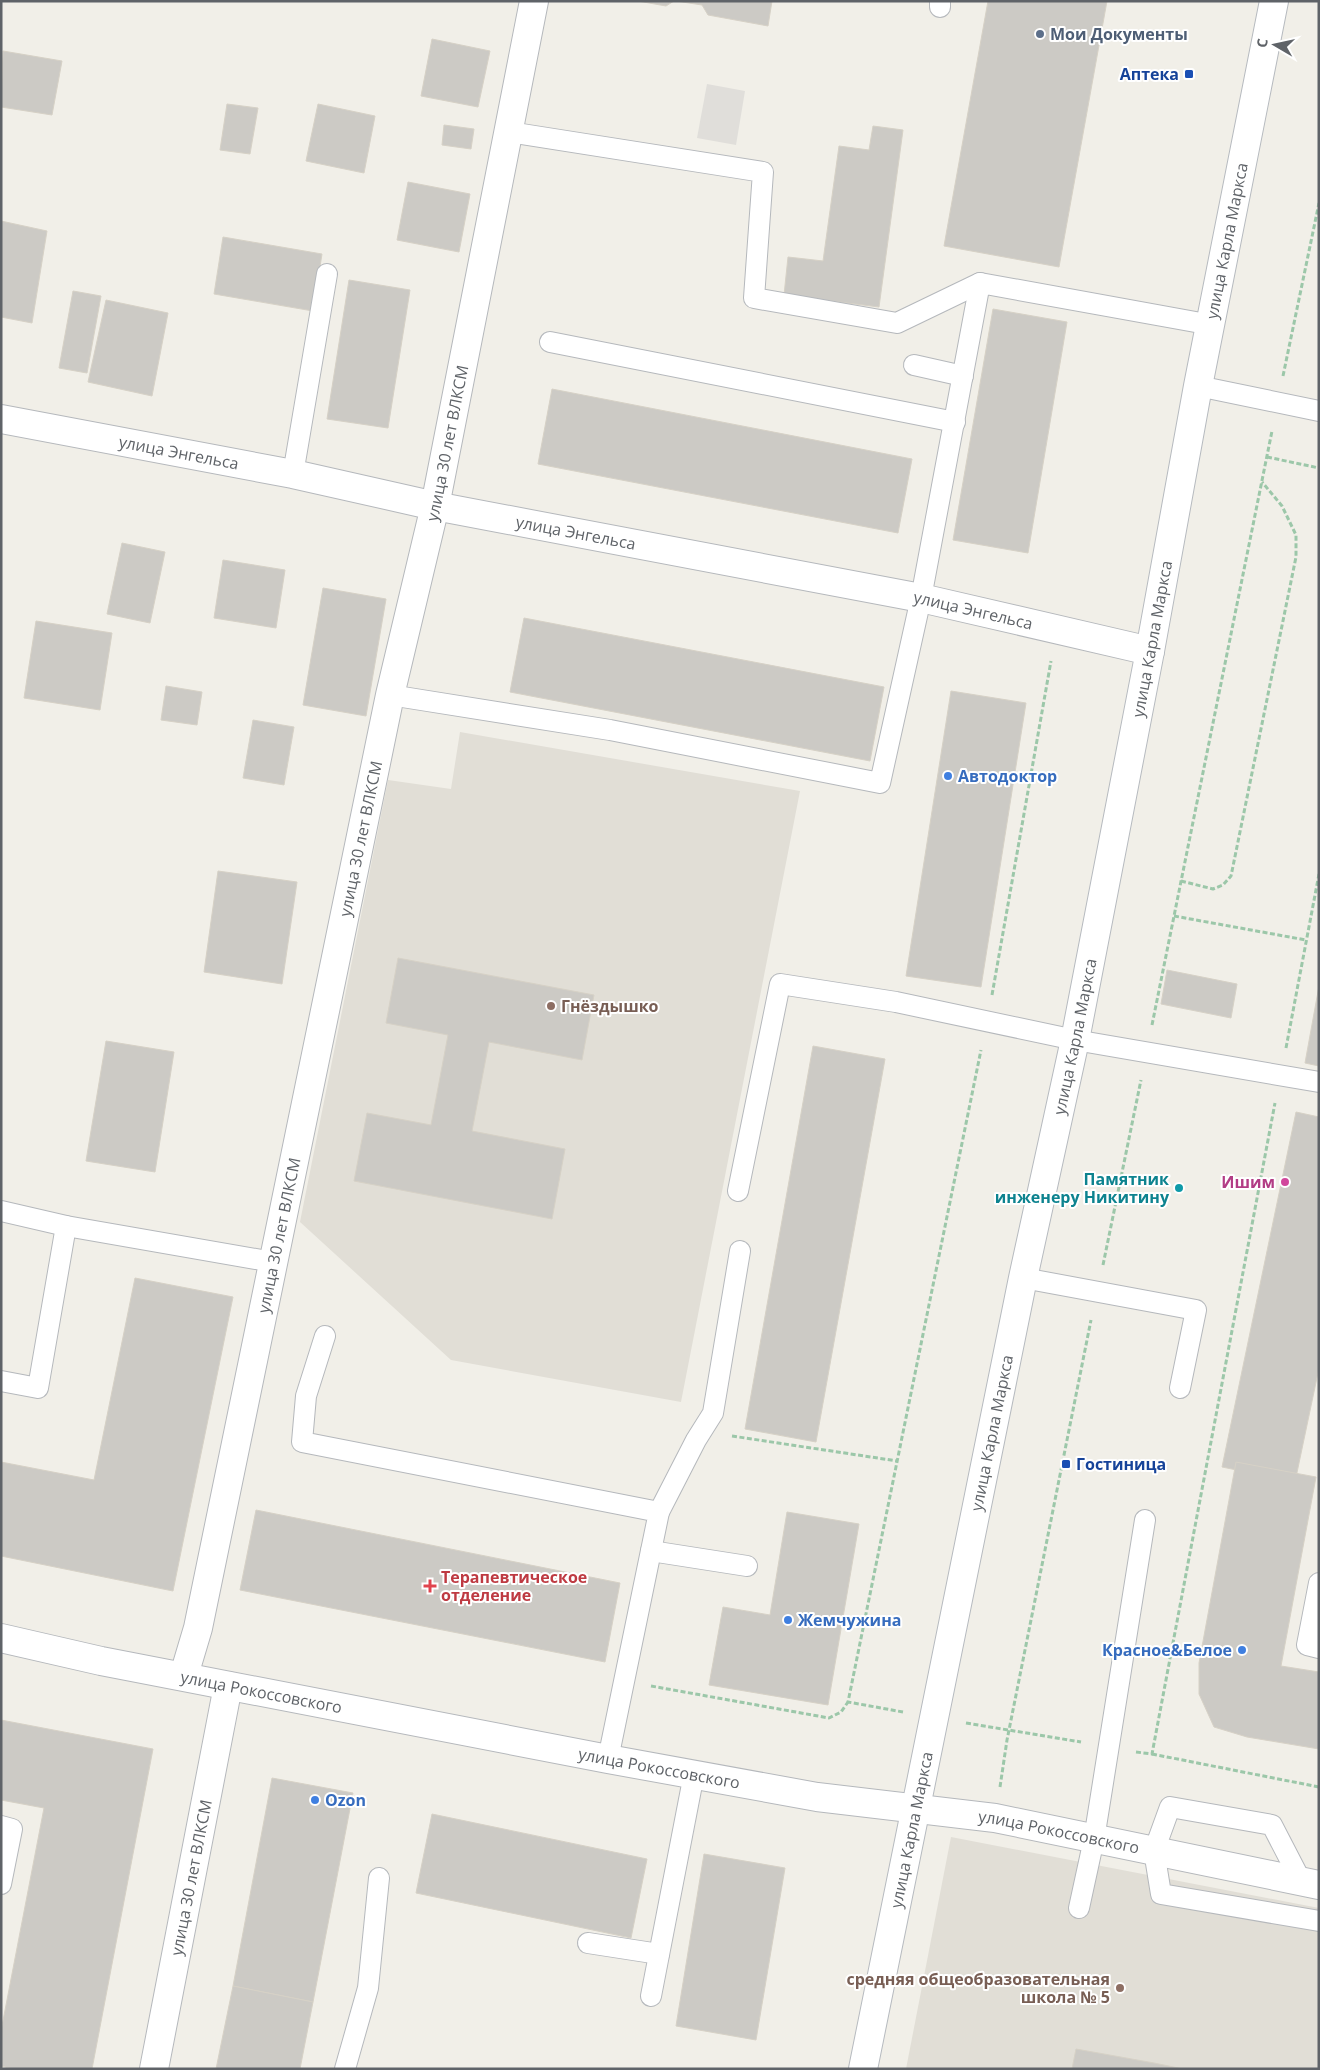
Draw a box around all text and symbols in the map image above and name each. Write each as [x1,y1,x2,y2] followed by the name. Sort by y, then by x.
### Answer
[1250,20,1300,70] north arrow
[1050,23,1188,45] place label: Мои Документы
[1034,28,1046,40] marker: Мои Документы
[1252,37,1272,49] text: С
[1120,63,1179,85] place label: Аптека
[1183,68,1195,80] marker: Аптека
[1200,161,1253,321] street label: улица Карла Маркса
[421,363,473,523] street label: улица 30 лет ВЛКСМ
[117,430,241,475] street label: улица Энгельса
[514,511,638,555] street label: улица Энгельса
[1126,559,1177,719] street label: улица Карла Маркса
[912,586,1035,635] street label: улица Энгельса
[334,759,387,918] street label: улица 30 лет ВЛКСМ
[958,765,1057,787] place label: Автодоктор
[942,770,954,782] marker: Автодоктор
[1048,957,1101,1117] street label: улица Карла Маркса
[561,995,659,1017] place label: Гнёздышко
[545,1000,557,1012] marker: Гнёздышко
[252,1155,306,1315] street label: улица 30 лет ВЛКСМ
[995,1168,1170,1208] place label: Памятник инженеру Никитину
[1221,1171,1275,1193] place label: Ишим
[1279,1176,1291,1188] marker: Ишим
[1173,1182,1185,1194] marker: Памятник инженеру Никитину
[965,1353,1018,1513] street label: улица Карла Маркса
[1076,1453,1166,1475] place label: Гостиница
[1060,1458,1072,1470] marker: Гостиница
[441,1566,587,1606] place label: Терапевтическое отделение
[423,1579,437,1593] marker: Терапевтическое отделение
[798,1609,901,1631] place label: Жемчужина
[782,1614,794,1626] marker: Жемчужина
[1102,1639,1232,1661] place label: Красное&Белое
[1236,1644,1248,1656] marker: Красное&Белое
[179,1666,344,1718] street label: улица Рокоссовского
[577,1743,742,1794] street label: улица Рокоссовского
[885,1750,938,1910] street label: улица Карла Маркса
[325,1789,366,1811] place label: Ozon
[309,1794,321,1806] marker: Ozon
[165,1798,217,1957] street label: улица 30 лет ВЛКСМ
[977,1805,1141,1859] street label: улица Рокоссовского
[846,1968,1110,2008] place label: средняя общеобразовательная школа № 5
[1114,1982,1126,1994] marker: средняя общеобразовательная школа № 5

